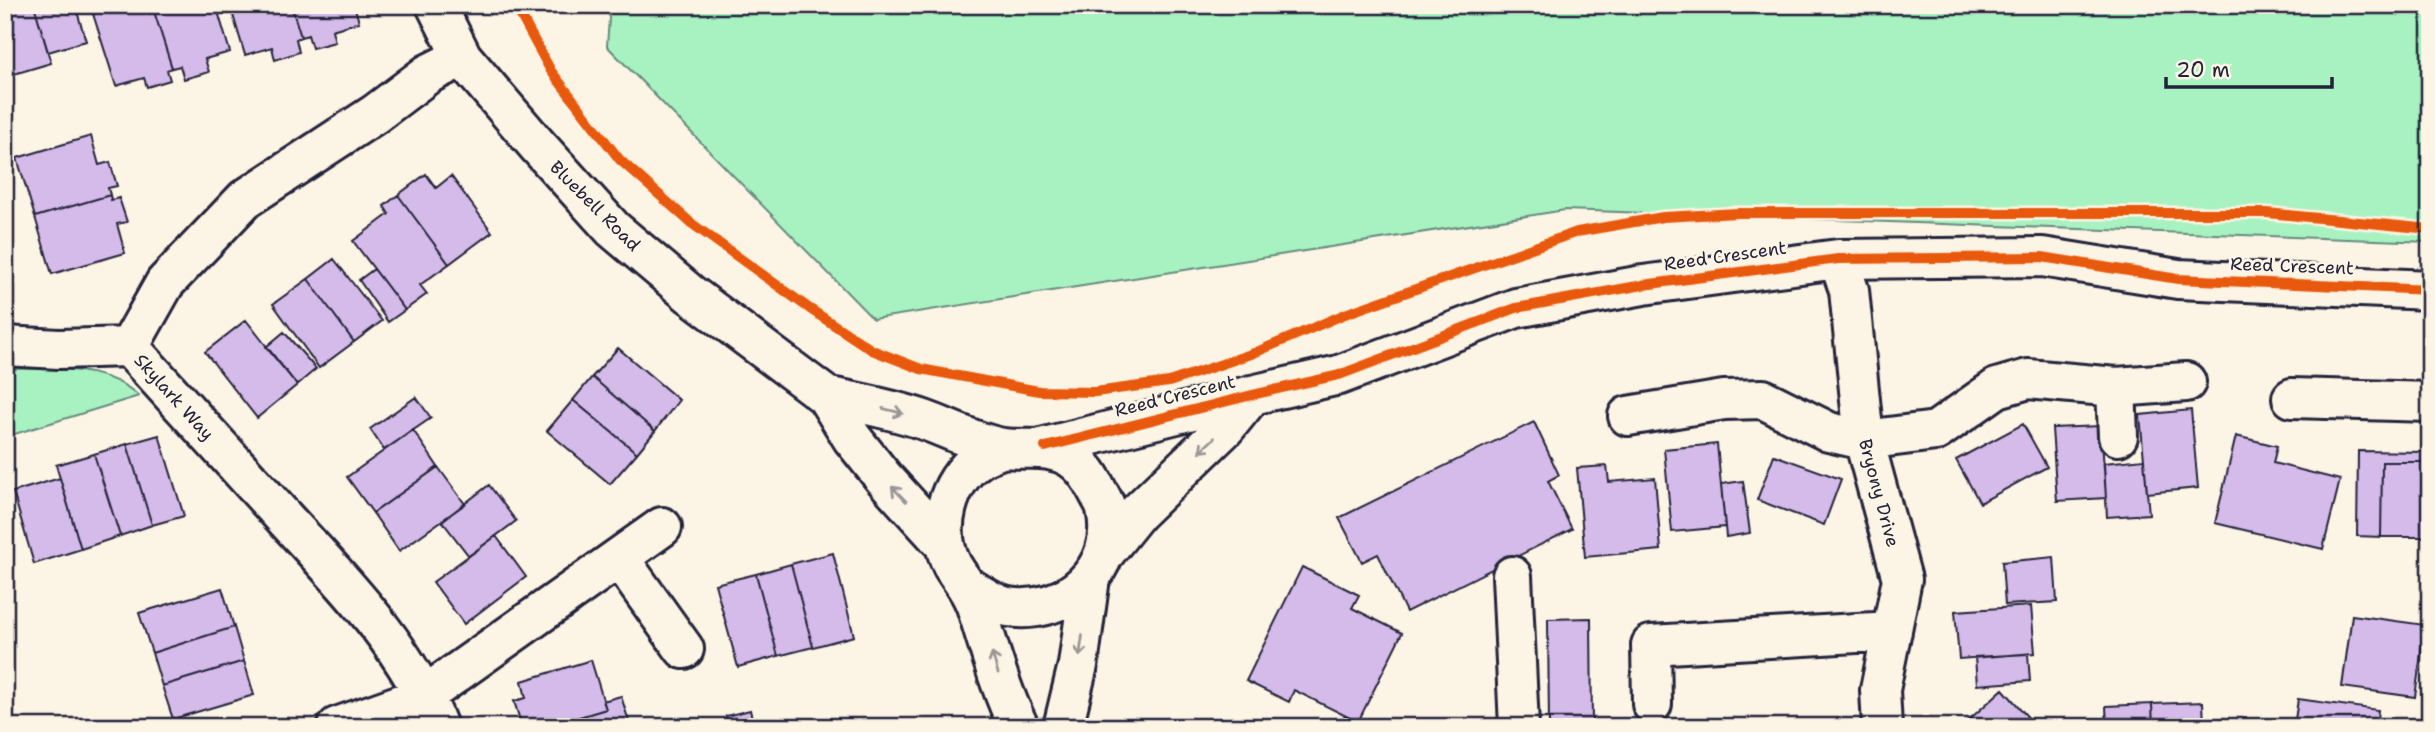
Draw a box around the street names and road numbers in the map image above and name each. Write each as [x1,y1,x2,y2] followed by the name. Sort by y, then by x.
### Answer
[544,155,646,257] street label: Bluebell Road
[1662,236,1788,276] street label: Reed Crescent
[2230,252,2354,280] street label: Reed Crescent
[129,349,219,445] street label: Skylark Way
[1112,369,1238,423] street label: Reed Crescent
[1853,436,1905,550] street label: Bryony Drive

